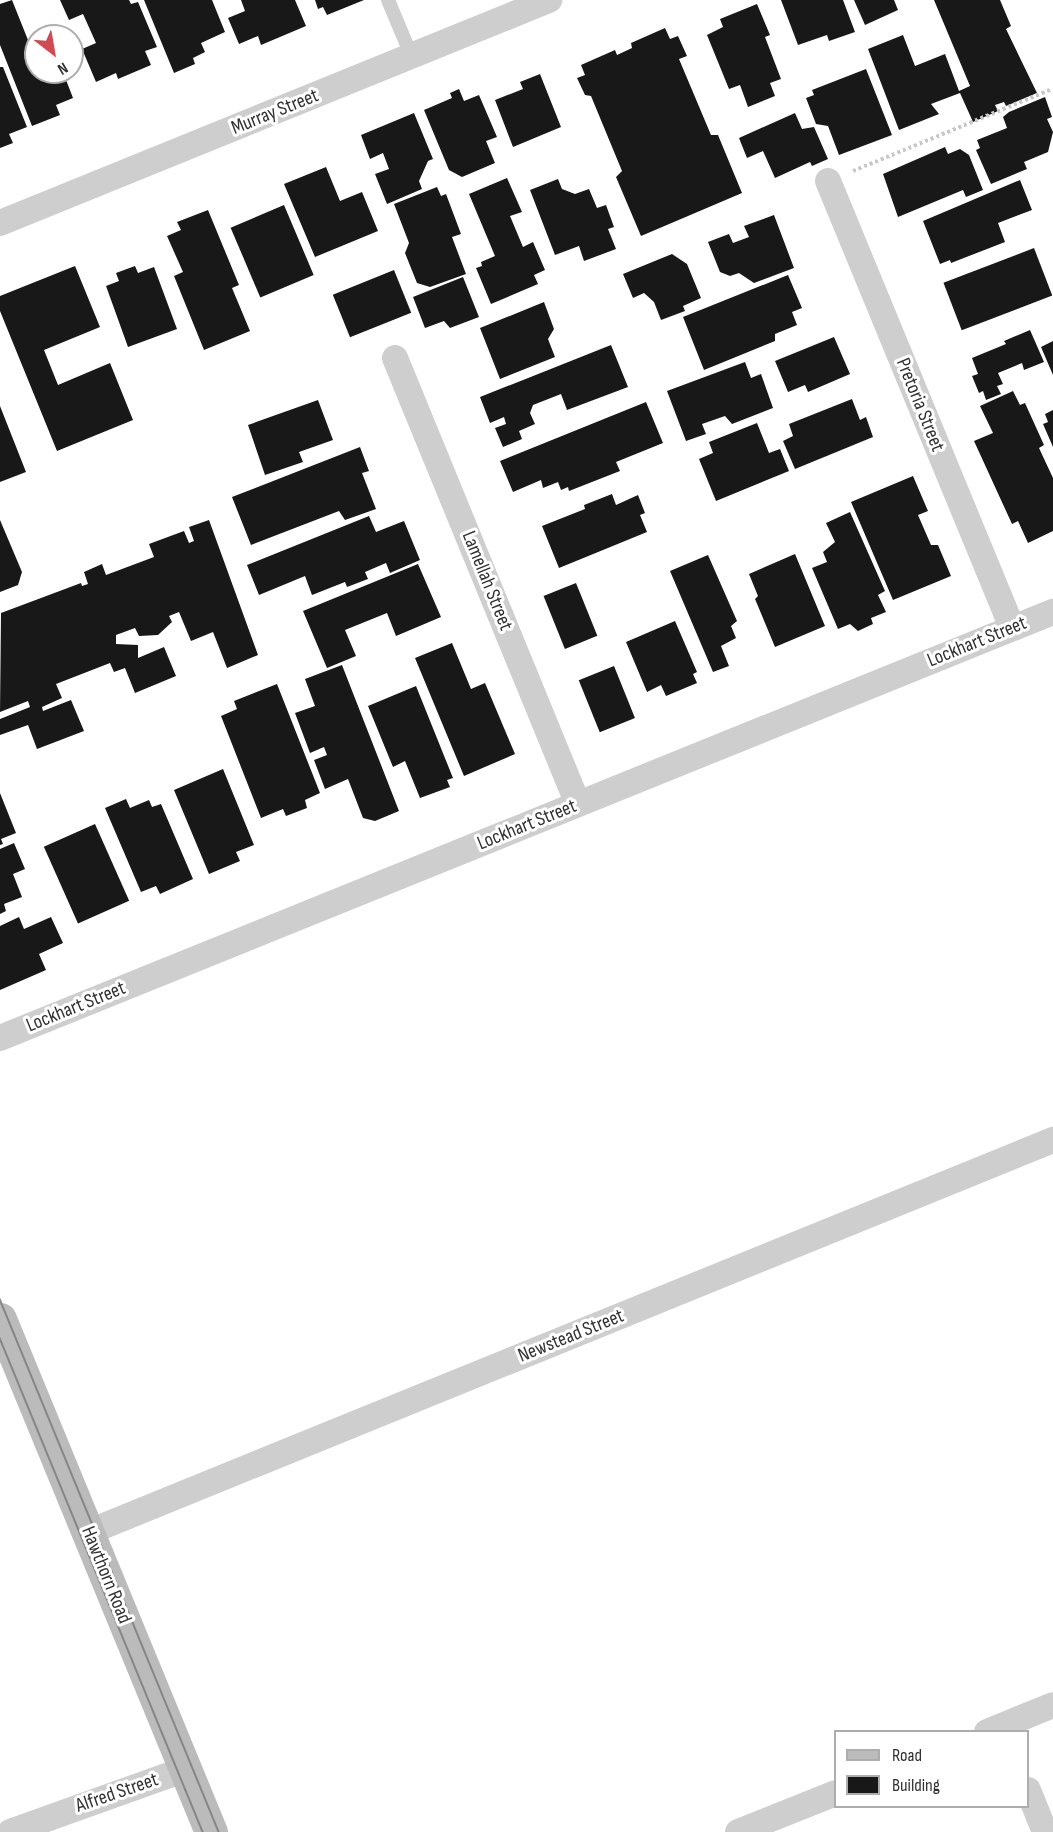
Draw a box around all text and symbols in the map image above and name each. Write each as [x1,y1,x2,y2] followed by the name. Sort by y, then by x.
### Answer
[24,24,84,84] north arrow
[54,58,71,78] text: N
[228,84,322,140] street label: Murray Street
[890,355,950,455] street label: Pretoria Street
[456,528,518,634] street label: Lamellah Street
[924,611,1030,673] street label: Lockhart Street
[474,794,580,856] street label: Lockhart Street
[23,976,129,1038] street label: Lockhart Street
[515,1304,627,1368] street label: Newstead Street
[76,1523,136,1627] street label: Hawthorn Road
[834,1730,1029,1808] legend
[892,1745,922,1766] text: Road
[73,1768,161,1818] street label: Alfred Street
[892,1775,940,1796] text: Building

